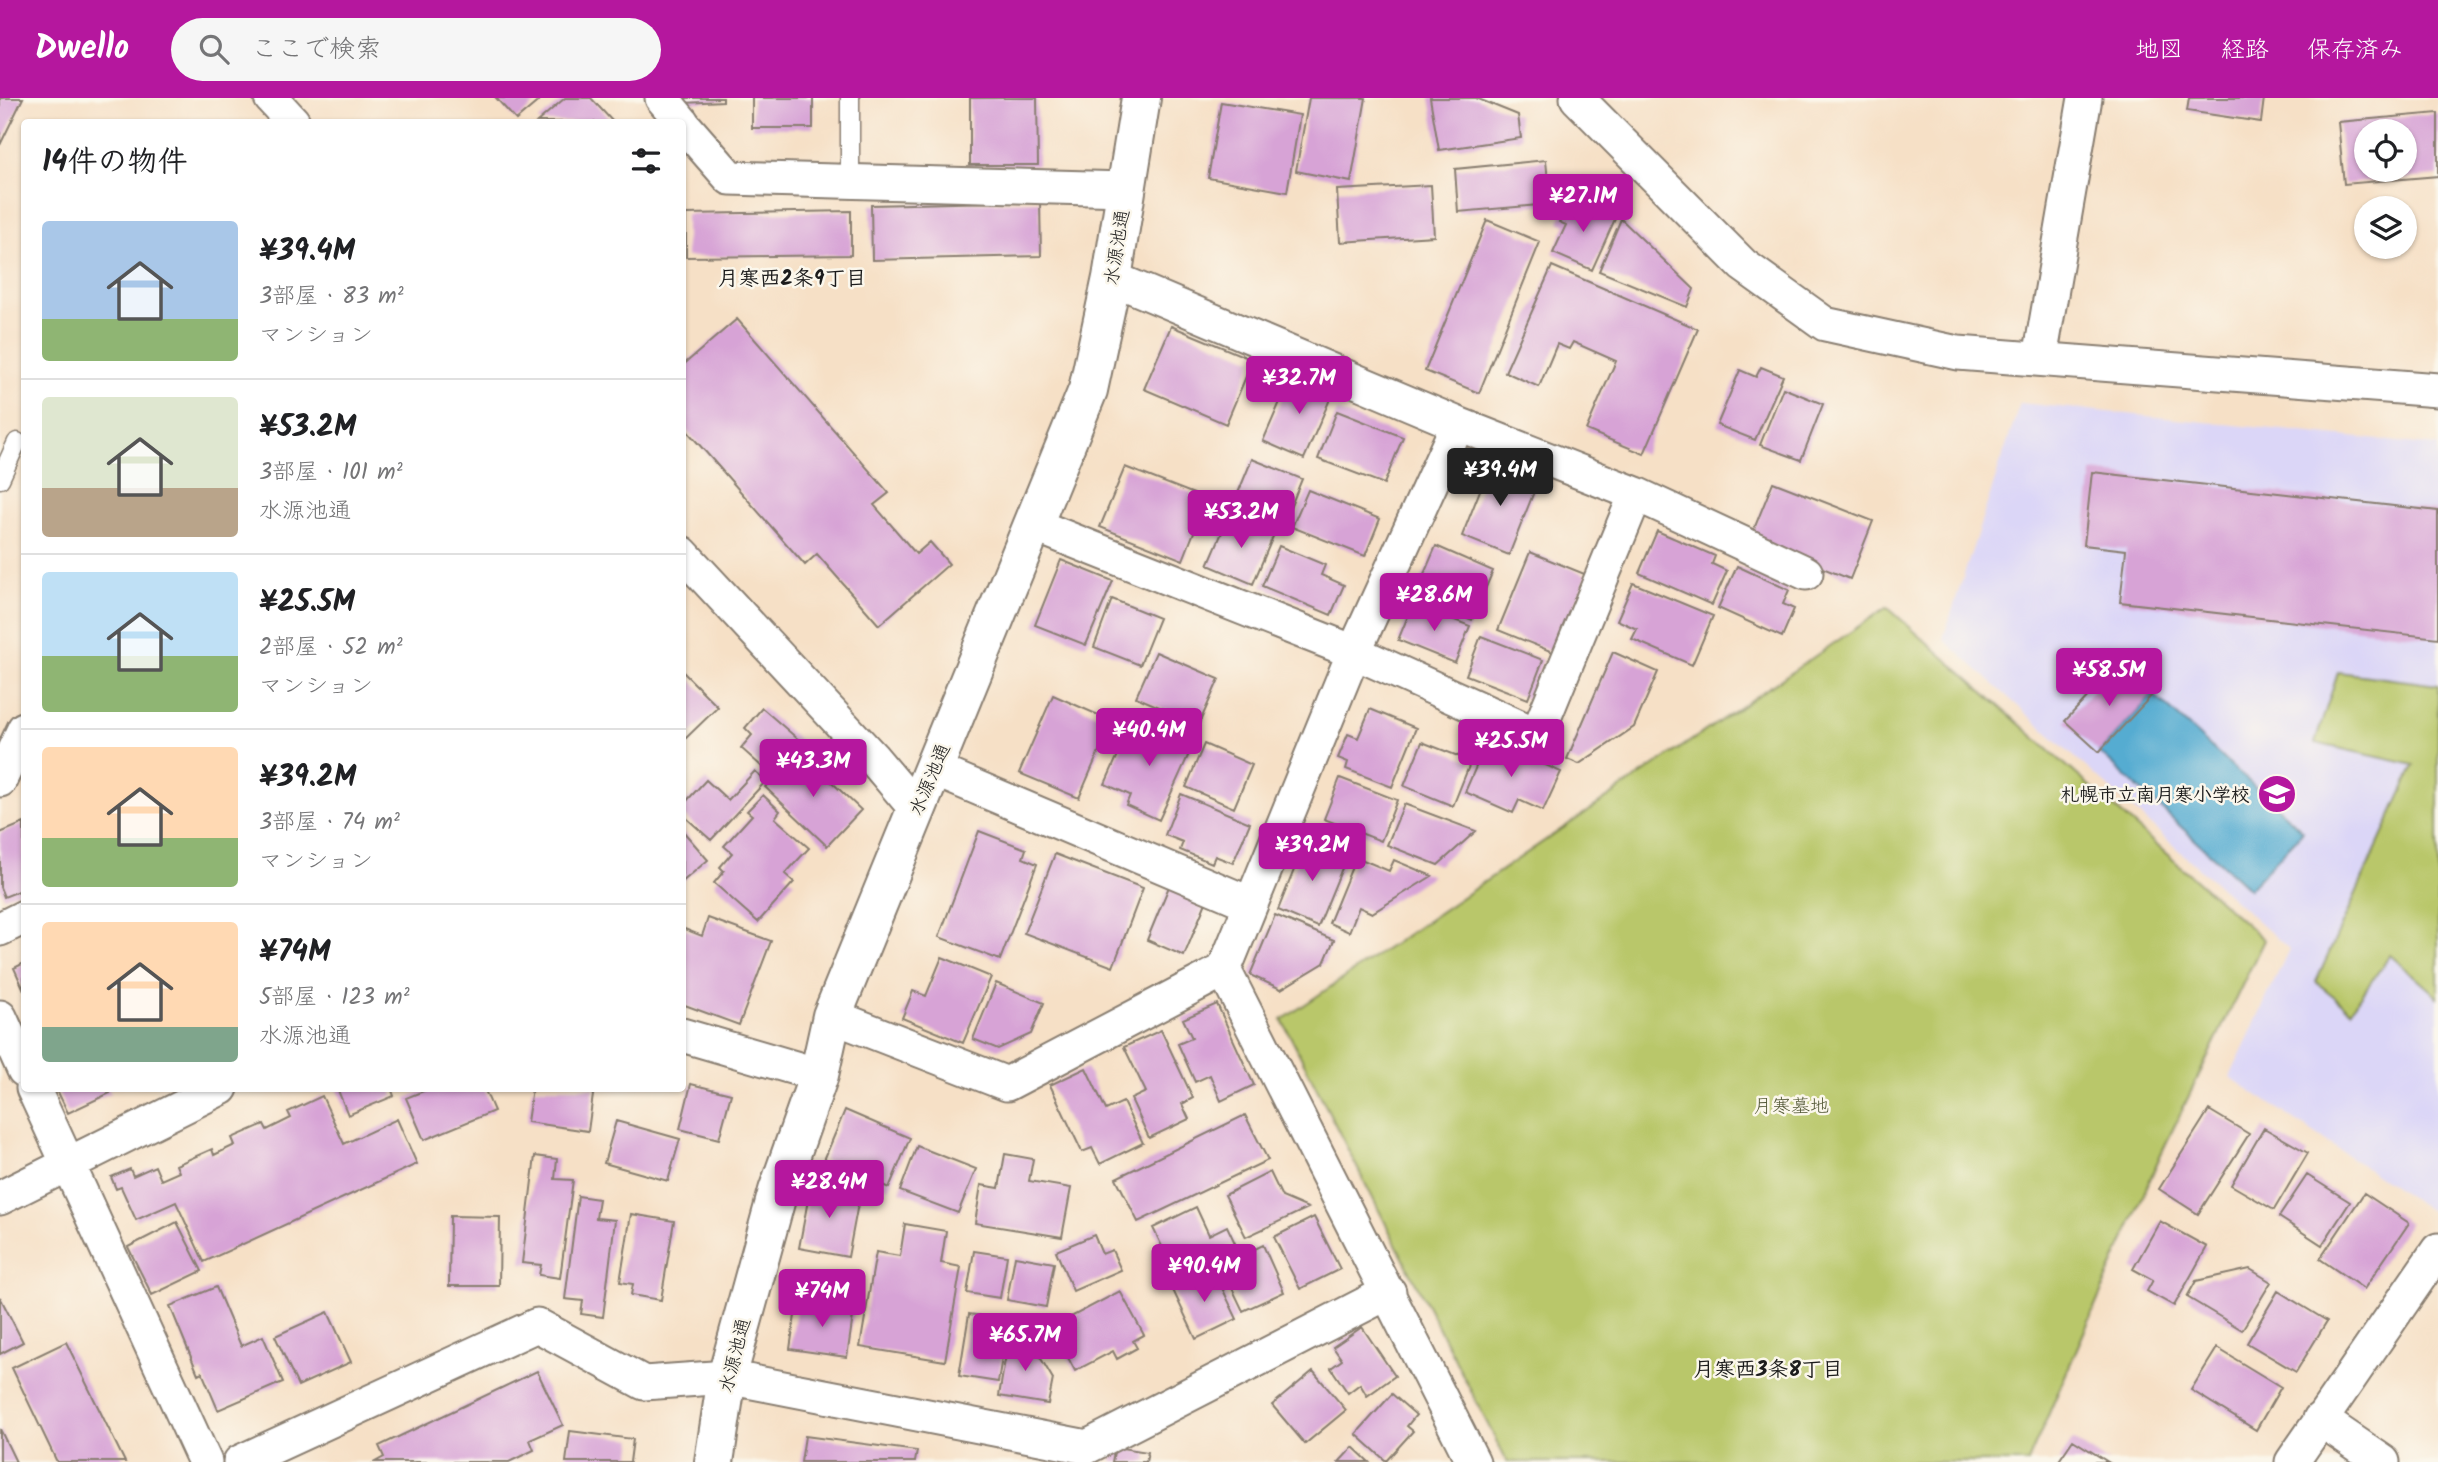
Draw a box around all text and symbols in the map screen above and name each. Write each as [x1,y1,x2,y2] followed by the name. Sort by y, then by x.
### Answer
[171,18,661,81] search box
[35,23,129,76] text: Dwello
[251,29,381,71] text: ここで検索
[195,30,233,68] icon: search
[2135,31,2183,70] text: 地図
[2221,31,2269,70] text: 経路
[2307,31,2403,70] text: 保存済み
[2354,119,2417,259] map controls
[2354,119,2417,182] button: locate
[42,139,187,187] text: 14件の物件
[627,142,665,180] icon: filters
[1526,174,1640,234] pin: ¥27.1M
[1549,179,1617,215] text: ¥27.1M
[2354,196,2417,259] button: layers
[1097,207,1139,287] street label: 水源池通
[259,228,355,276] text: ¥39.4M
[98,249,182,333] icon: home
[718,263,866,296] district label: 月寒西2条9丁目
[259,279,404,315] text: 3部屋 · 83 m²
[259,318,373,354] text: マンション
[1242,356,1356,416] pin: ¥32.7M
[1262,361,1336,397] text: ¥32.7M
[259,404,356,452] text: ¥53.2M
[98,425,182,509] icon: home
[1443,448,1557,508] pin: ¥39.4M
[1463,453,1537,489] text: ¥39.4M
[259,455,403,491] text: 3部屋 · 101 m²
[1184,490,1298,550] pin: ¥53.2M
[259,494,351,530] text: 水源池通
[1204,495,1278,531] text: ¥53.2M
[1377,574,1491,633] pin: ¥28.6M
[1396,578,1472,614] text: ¥28.6M
[259,579,355,627] text: ¥25.5M
[98,600,182,684] icon: home
[259,630,403,666] text: 2部屋 · 52 m²
[2052,648,2166,708] pin: ¥58.5M
[2072,653,2146,689] text: ¥58.5M
[259,669,373,705] text: マンション
[1092,708,1206,768] pin: ¥40.4M
[1112,713,1186,749] text: ¥40.4M
[1454,720,1568,779] pin: ¥25.5M
[1474,724,1548,760] text: ¥25.5M
[902,739,959,821] street label: 水源池通
[756,740,870,799] pin: ¥43.3M
[776,744,850,780] text: ¥43.3M
[259,754,356,802] text: ¥39.2M
[2256,773,2298,815] school or university icon: 札幌市立南月寒小学校
[98,775,182,859] icon: home
[2060,781,2250,811] place label: 札幌市立南月寒小学校
[259,805,400,841] text: 3部屋 · 74 m²
[1255,824,1369,883] pin: ¥39.2M
[1275,828,1349,864] text: ¥39.2M
[259,844,373,880] text: マンション
[259,929,331,977] text: ¥74M
[98,950,182,1034] icon: home
[259,980,410,1016] text: 5部屋 · 123 m²
[259,1019,351,1055] text: 水源池通
[1753,1092,1829,1122] park label: 月寒墓地
[772,1160,886,1220] pin: ¥28.4M
[791,1165,867,1201] text: ¥28.4M
[1147,1244,1261,1304] pin: ¥90.4M
[1168,1249,1240,1285] text: ¥90.4M
[781,1270,863,1329] pin: ¥74M
[795,1274,849,1310] text: ¥74M
[968,1314,1082,1373] pin: ¥65.7M
[712,1315,760,1396] street label: 水源池通
[989,1318,1061,1354] text: ¥65.7M
[1693,1354,1843,1387] district label: 月寒西3条8丁目

